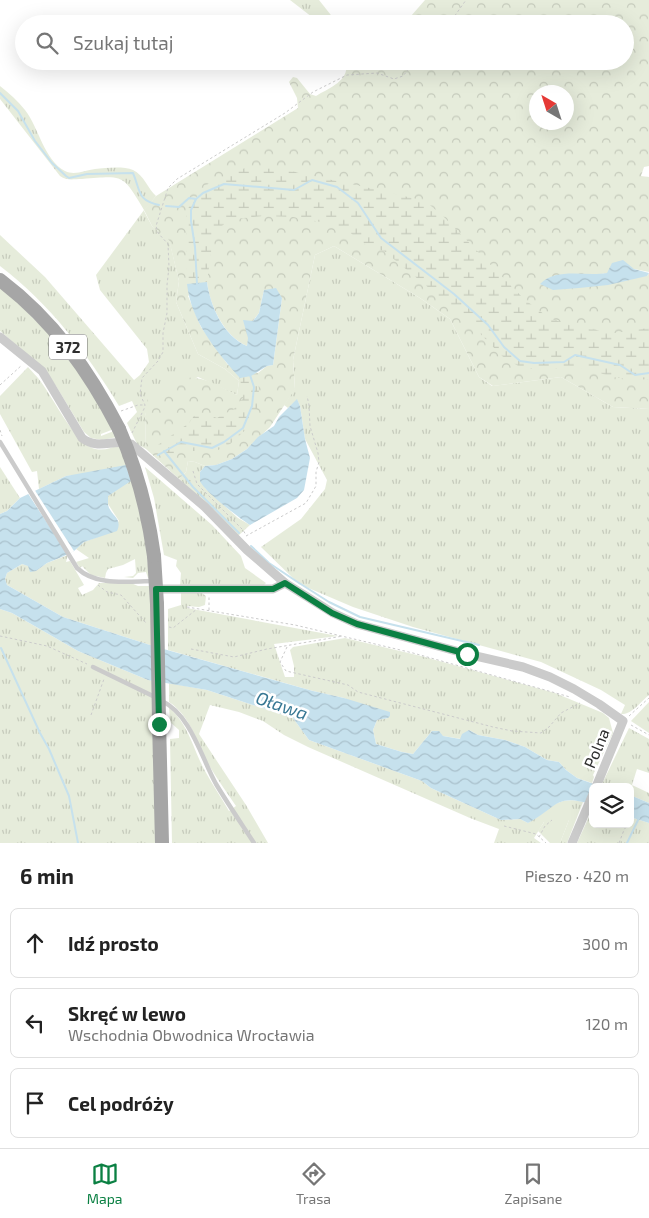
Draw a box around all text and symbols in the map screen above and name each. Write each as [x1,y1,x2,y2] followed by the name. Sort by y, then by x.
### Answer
[15,15,634,70] search box
[33,29,61,57] icon: search
[73,31,173,54] text: Szukaj tutaj
[529,85,574,130] north arrow
[49,334,87,360] road number: 372
[456,643,479,666] route start
[253,686,311,724] water label: Oława
[148,713,171,736] route end
[579,725,613,771] street label: Polna
[589,783,634,828] map controls
[589,783,634,828] button: layers
[20,863,74,888] text: 6 min
[525,866,629,885] text: Pieszo · 420 m
[21,929,49,957] icon: ahead
[68,932,159,955] text: Idź prosto
[582,934,628,953] text: 300 m
[68,1002,186,1025] text: Skręć w lewo
[21,1009,49,1037] icon: left
[585,1014,628,1033] text: 120 m
[68,1025,315,1044] text: Wschodnia Obwodnica Wrocławia
[21,1089,49,1117] icon: arrive
[68,1092,174,1115] text: Cel podróży
[87,1160,123,1207] tab: Mapa
[296,1160,331,1207] tab: Trasa
[505,1160,562,1207] tab: Zapisane

